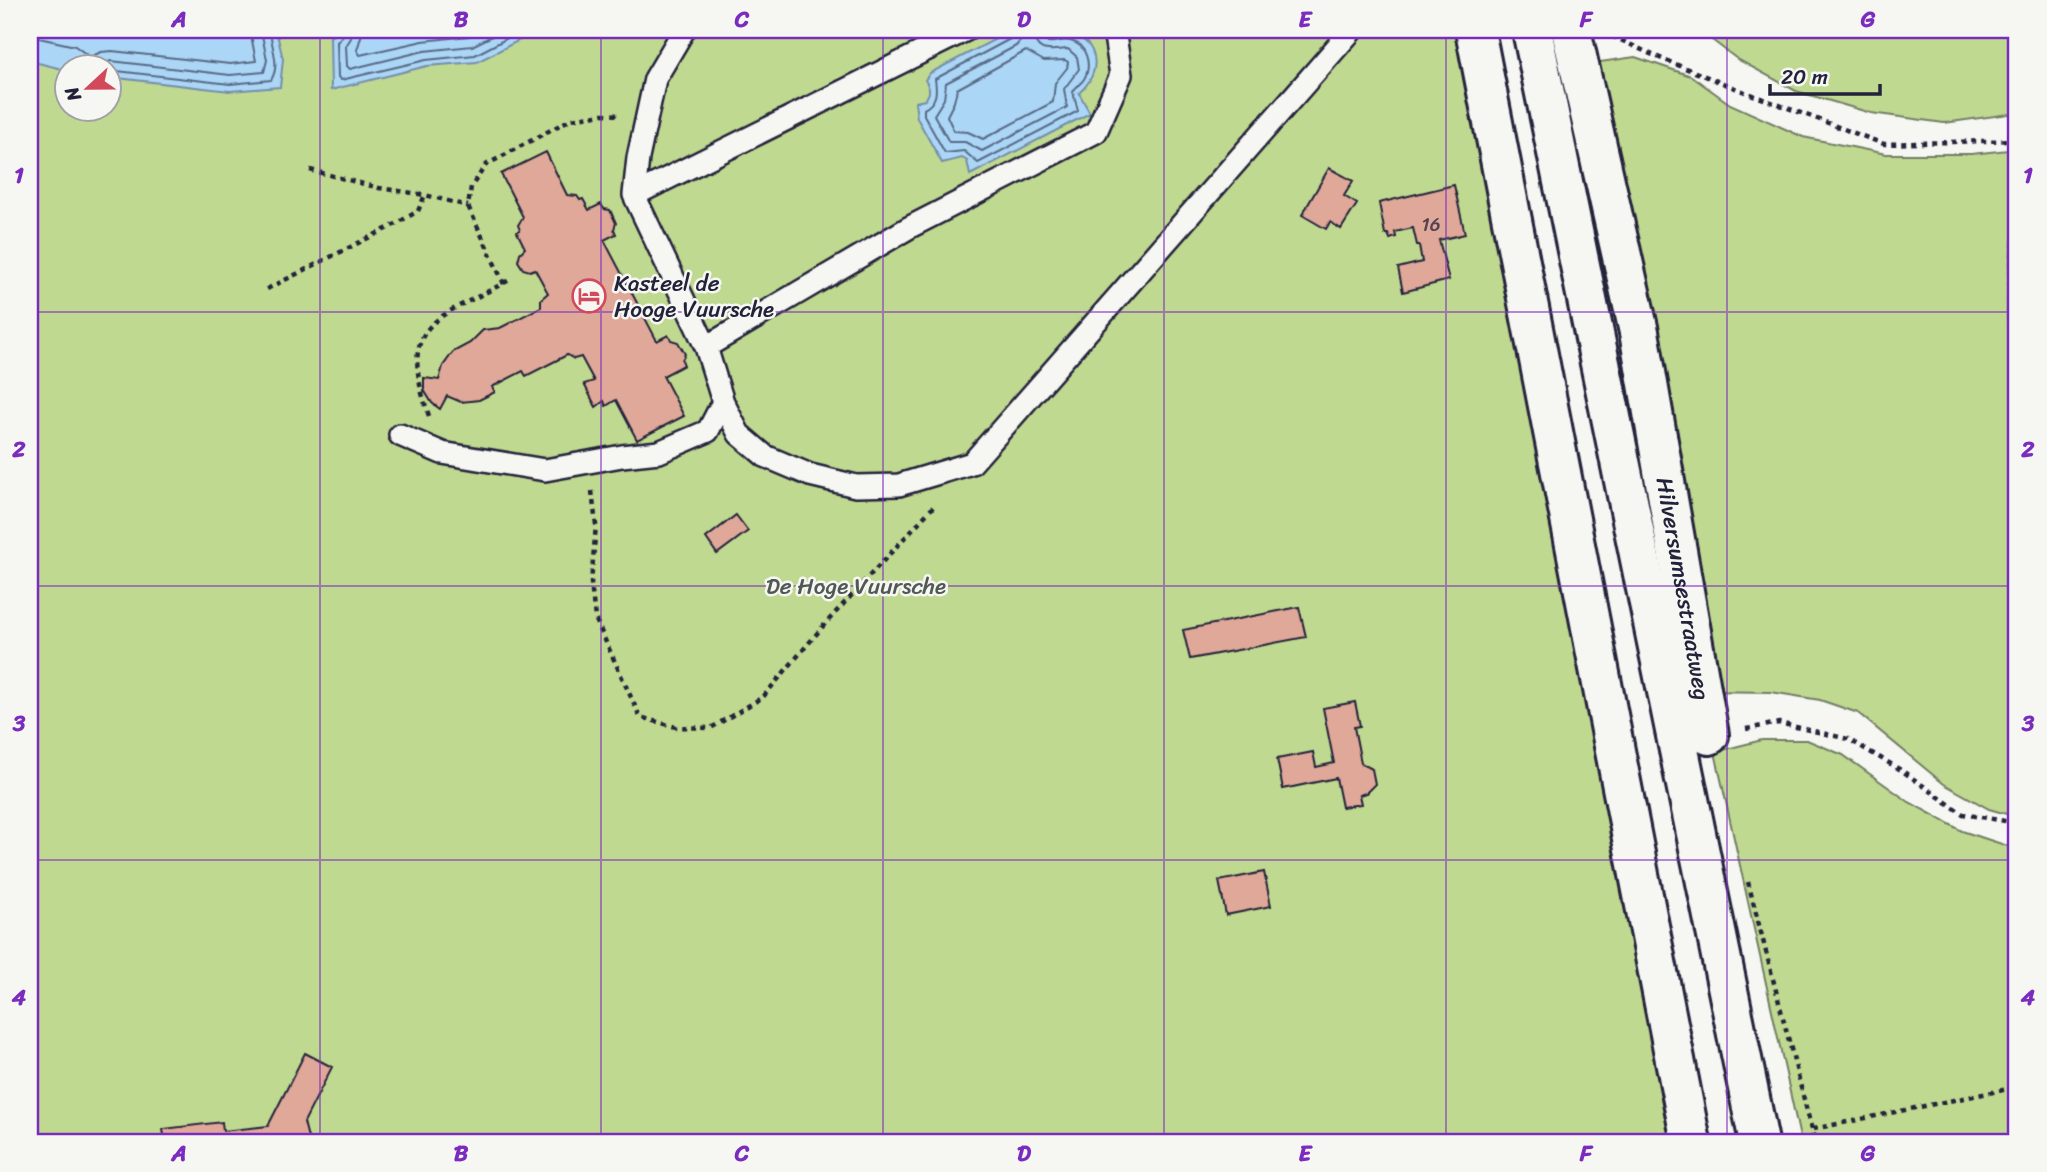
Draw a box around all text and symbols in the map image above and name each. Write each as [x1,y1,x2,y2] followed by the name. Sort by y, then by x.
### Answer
[170,0,187,40] text: A
[454,0,469,40] text: B
[734,0,750,40] text: C
[1017,0,1032,40] text: D
[1299,0,1314,40] text: E
[1579,0,1594,40] text: F
[1860,0,1876,40] text: G
[52,52,122,122] north arrow
[1770,52,1881,96] scale bar
[1781,58,1828,96] text: 20 m
[55,81,91,107] text: N
[14,155,24,196] text: 1
[2023,155,2033,196] text: 1
[1422,208,1440,241] house number: 16
[614,263,774,330] place label: Kasteel de Hooge Vuursche
[570,277,608,315] hotel icon: Kasteel de Hooge Vuursche
[11,429,26,470] text: 2
[2020,429,2035,470] text: 2
[1644,474,1723,703] street label: Hilversumsestraatweg
[766,566,946,607] park label: De Hoge Vuursche
[12,703,26,744] text: 3
[2021,703,2035,744] text: 3
[11,977,27,1018] text: 4
[2020,977,2036,1018] text: 4
[170,1133,187,1172] text: A
[454,1133,469,1172] text: B
[734,1133,750,1172] text: C
[1017,1133,1032,1172] text: D
[1299,1133,1314,1172] text: E
[1579,1133,1594,1172] text: F
[1860,1133,1876,1172] text: G

